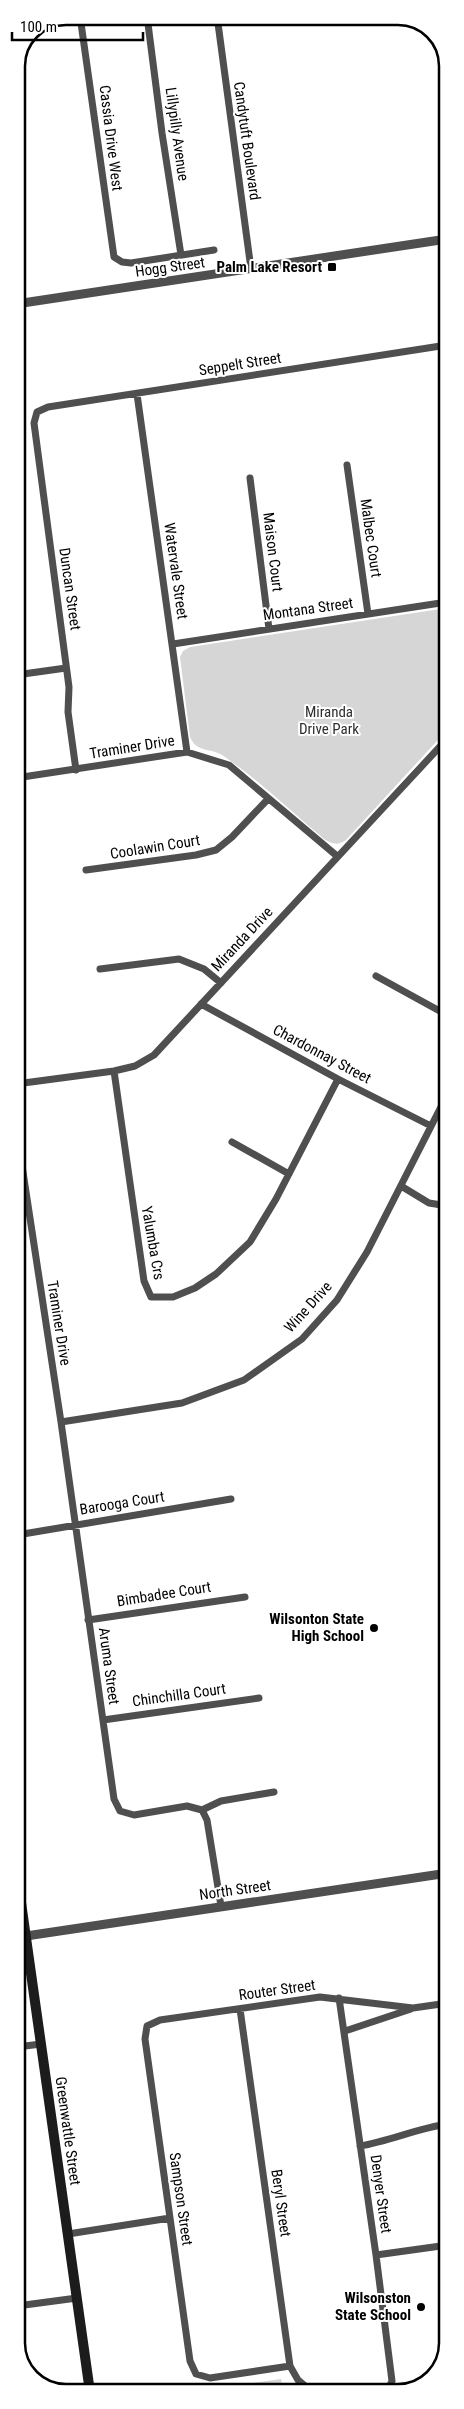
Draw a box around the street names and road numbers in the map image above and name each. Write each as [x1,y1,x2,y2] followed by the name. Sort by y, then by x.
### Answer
[230,80,264,202] street label: Candytuft Boulevard
[96,84,126,192] street label: Cassia Drive West
[162,86,192,182] street label: Lillypilly Avenue
[134,253,206,281] street label: Hogg Street
[198,349,282,379] street label: Seppelt Street
[357,497,385,579] street label: Malbec Court
[259,511,287,593] street label: Maison Court
[160,522,192,620] street label: Watervale Street
[55,547,85,631] street label: Duncan Street
[262,594,354,624] street label: Montana Street
[88,731,176,763] street label: Traminer Drive
[109,831,201,863] street label: Coolawin Court
[208,903,276,975] street label: Miranda Drive
[270,1021,374,1087] street label: Chardonnay Street
[138,1205,168,1281] street label: Yalumba Crs
[280,1278,336,1336] street label: Wine Drive
[43,1279,75,1367] street label: Traminer Drive
[78,1487,166,1519] street label: Barooga Court
[116,1578,212,1610] street label: Bimbadee Court
[95,1626,123,1706] street label: Aruma Street
[131,1680,227,1710] street label: Chinchilla Court
[198,1876,272,1904] street label: North Street
[237,1976,317,2004] street label: Router Street
[51,2076,85,2186] street label: Greenwattle Street
[166,2151,196,2247] street label: Sampson Street
[367,2154,395,2234] street label: Denyer Street
[267,2168,295,2238] street label: Beryl Street

